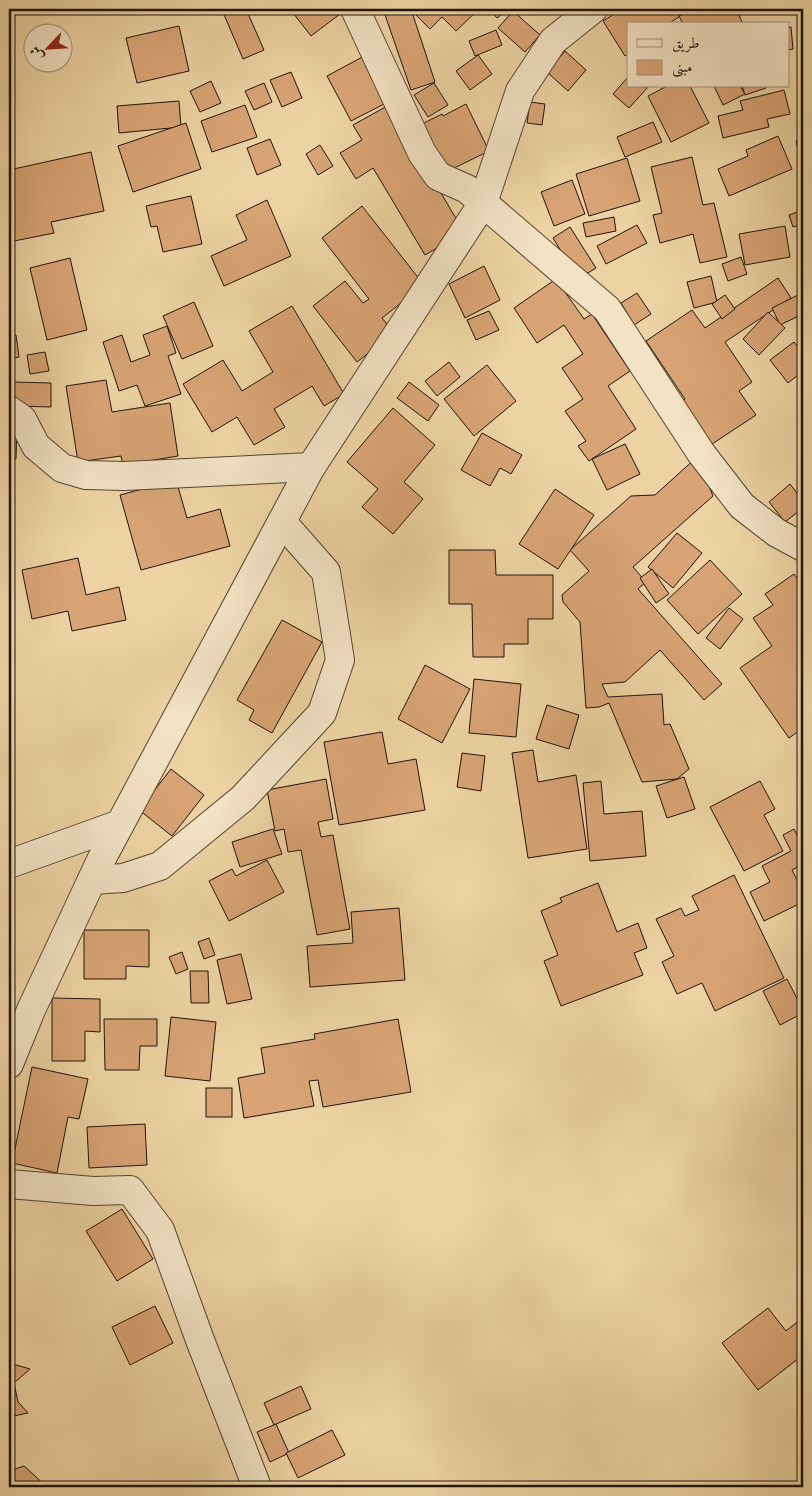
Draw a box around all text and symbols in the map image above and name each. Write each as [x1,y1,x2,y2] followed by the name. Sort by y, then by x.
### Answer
[22,22,72,72] north arrow
[627,22,790,88] legend
[672,34,699,53] text: طريق
[26,43,47,63] text: ش
[672,58,692,78] text: مبنى

